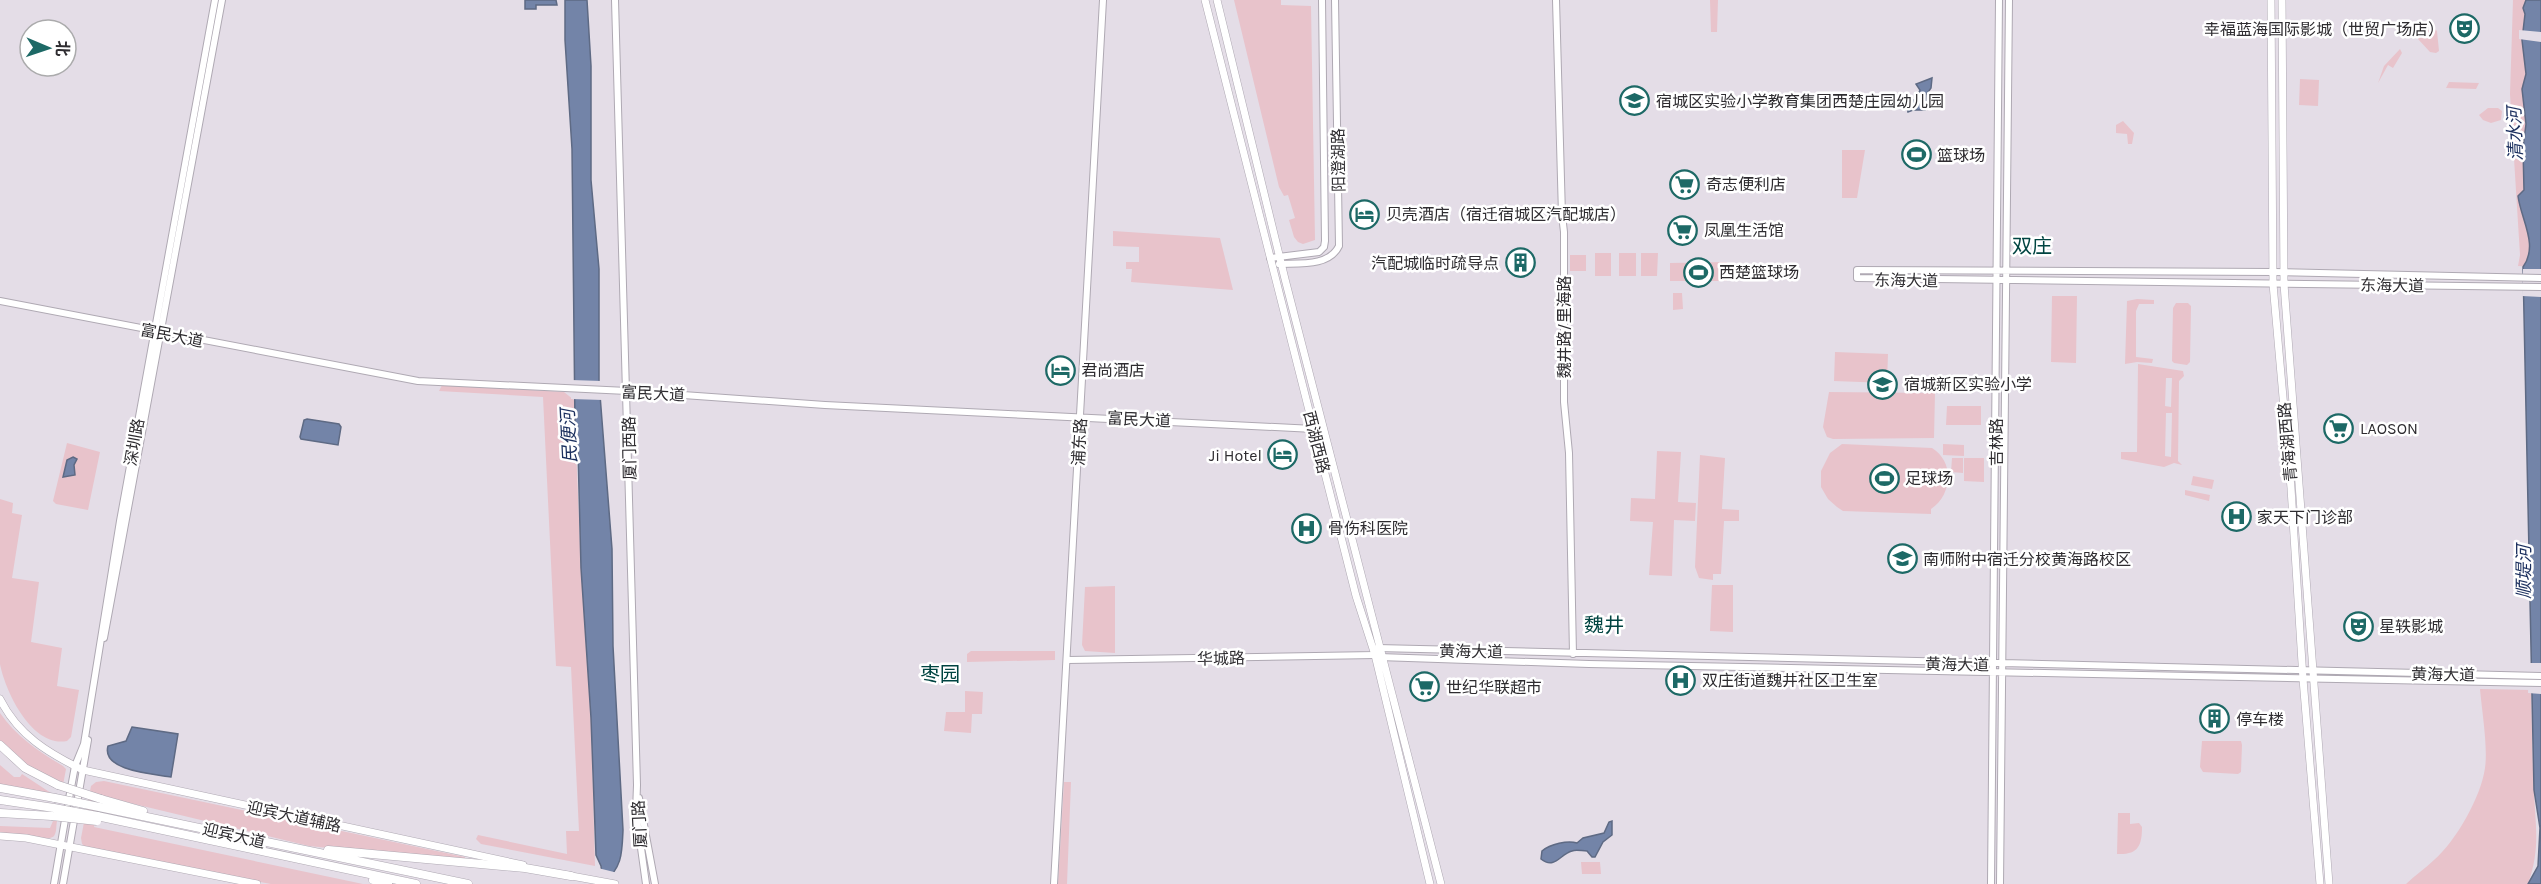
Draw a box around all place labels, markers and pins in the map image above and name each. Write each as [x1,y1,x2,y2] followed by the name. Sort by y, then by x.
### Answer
[2449,13,2481,45] theatre icon: 幸福蓝海国际影城（世贸广场店）
[2204,20,2444,39] place label: 幸福蓝海国际影城（世贸广场店）
[1619,85,1651,117] school or university icon: 宿城区实验小学教育集团西楚庄园幼儿园
[1656,92,1944,111] place label: 宿城区实验小学教育集团西楚庄园幼儿园
[1900,139,1932,171] sports icon: 篮球场
[1937,146,1985,165] place label: 篮球场
[1669,168,1701,200] supermarket icon: 奇志便利店
[1706,175,1786,194] place label: 奇志便利店
[1349,198,1381,230] hotel icon: 贝壳酒店（宿迁宿城区汽配城店）
[1386,205,1626,224] place label: 贝壳酒店（宿迁宿城区汽配城店）
[1667,214,1699,246] supermarket icon: 凤凰生活馆
[1704,221,1784,240] place label: 凤凰生活馆
[1504,247,1536,279] building icon: 汽配城临时疏导点
[1371,254,1499,273] place label: 汽配城临时疏导点
[1682,256,1714,288] sports icon: 西楚篮球场
[1719,263,1799,282] place label: 西楚篮球场
[1044,354,1076,386] hotel icon: 君尚酒店
[1081,361,1145,380] place label: 君尚酒店
[1867,368,1899,400] school or university icon: 宿城新区实验小学
[1904,375,2032,394] place label: 宿城新区实验小学
[2323,412,2355,444] supermarket icon: LAOSON
[2360,419,2418,438] place label: LAOSON
[1267,439,1299,471] hotel icon: Ji Hotel
[1209,446,1262,465] place label: Ji Hotel
[1868,462,1900,494] sports icon: 足球场
[1905,469,1953,488] place label: 足球场
[2220,501,2252,533] hospital icon: 家天下门诊部
[2257,508,2353,527] place label: 家天下门诊部
[1291,512,1323,544] hospital icon: 骨伤科医院
[1328,519,1408,538] place label: 骨伤科医院
[1886,543,1918,575] school or university icon: 南师附中宿迁分校黄海路校区
[1923,550,2131,569] place label: 南师附中宿迁分校黄海路校区
[2342,610,2374,642] theatre icon: 星轶影城
[2379,617,2443,636] place label: 星轶影城
[1665,664,1697,696] hospital icon: 双庄街道魏井社区卫生室
[1409,671,1441,703] supermarket icon: 世纪华联超市
[1702,671,1878,690] place label: 双庄街道魏井社区卫生室
[1446,678,1542,697] place label: 世纪华联超市
[2199,703,2231,735] building icon: 停车楼
[2236,710,2284,729] place label: 停车楼

